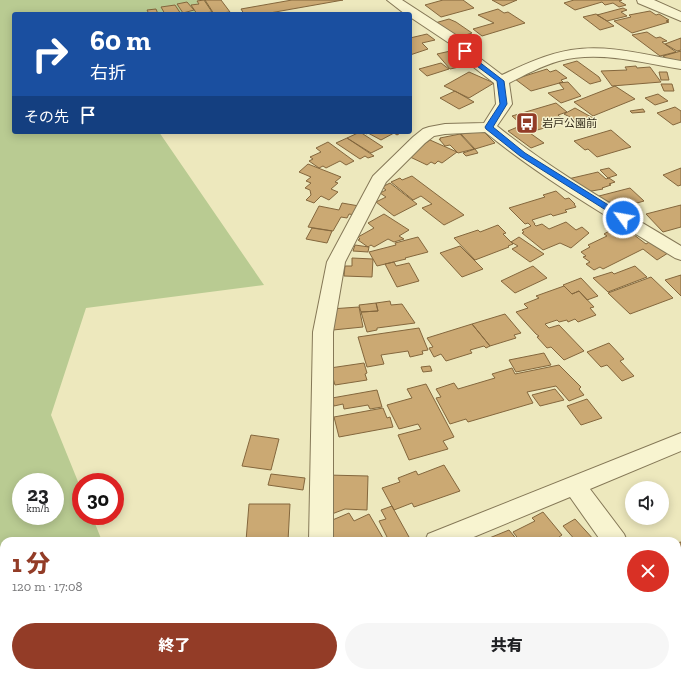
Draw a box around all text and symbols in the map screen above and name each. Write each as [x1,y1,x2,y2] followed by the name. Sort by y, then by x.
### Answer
[90,24,151,57] text: 60 m
[24,28,76,80] icon: right
[448,34,482,68] pin
[454,40,476,62] icon: arrive
[90,62,126,84] text: 右折
[77,104,99,126] icon: arrive
[24,108,69,126] text: その先
[514,110,540,136] bus stop icon: 岩戸公園前
[542,117,597,130] place label: 岩戸公園前
[602,197,644,239] position arrow
[72,473,124,525] speed limit sign: 30
[625,481,669,525] map controls
[625,481,669,525] button: sound
[27,482,49,506] text: 23
[27,503,49,515] text: km/h
[12,549,50,578] text: 1 分
[627,550,669,592] button: close
[12,579,82,594] text: 120 m · 17:08
[12,623,337,669] button: 終了
[345,623,669,669] button: 共有

